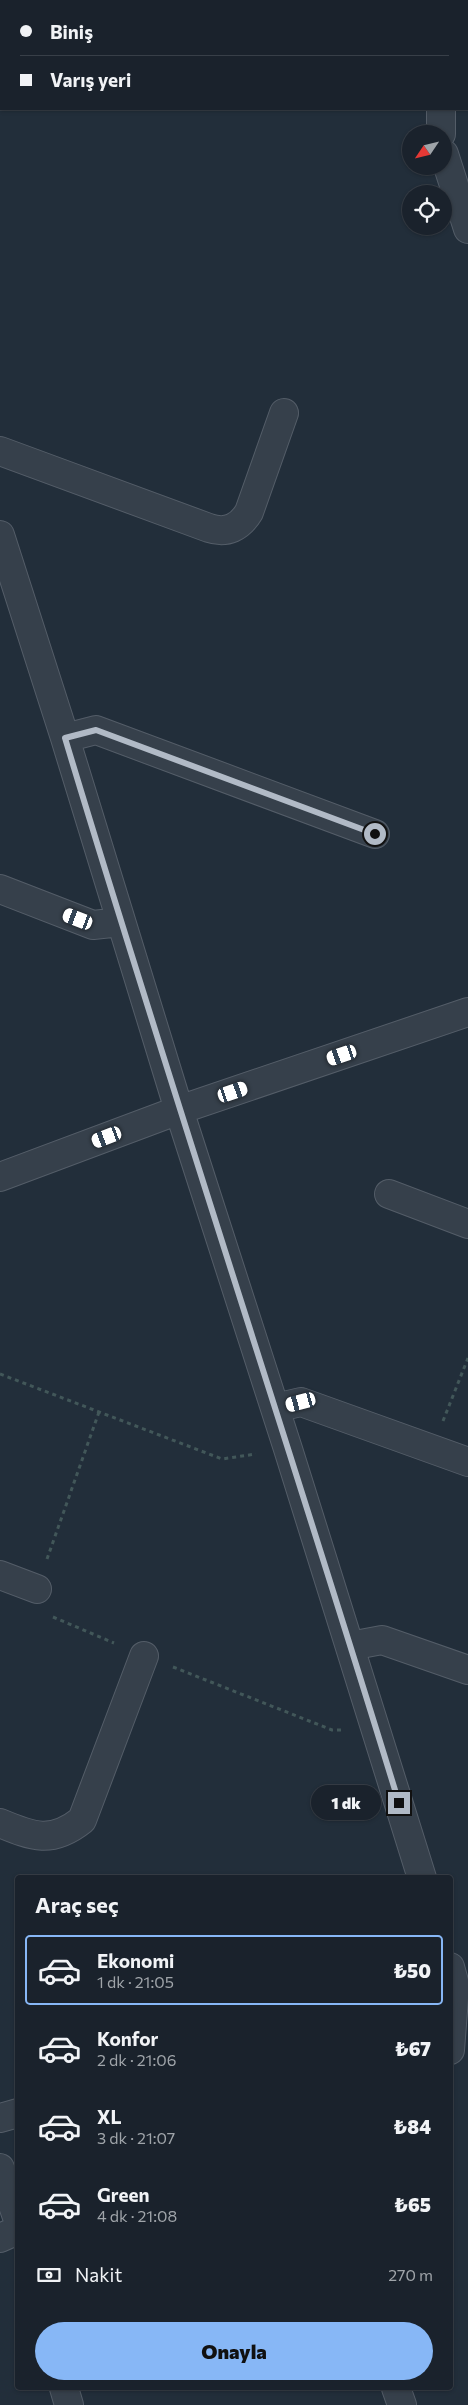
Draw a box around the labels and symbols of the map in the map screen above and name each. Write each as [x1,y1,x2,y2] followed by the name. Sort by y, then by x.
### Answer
[402,125,452,175] north arrow
[364,823,386,845] route start
[61,907,94,931] car
[325,1043,358,1067] car
[216,1080,249,1104] car
[90,1125,123,1149] car
[284,1391,317,1413] car
[312,1786,382,1820] callout: 1 dk
[388,1792,410,1814] route end

